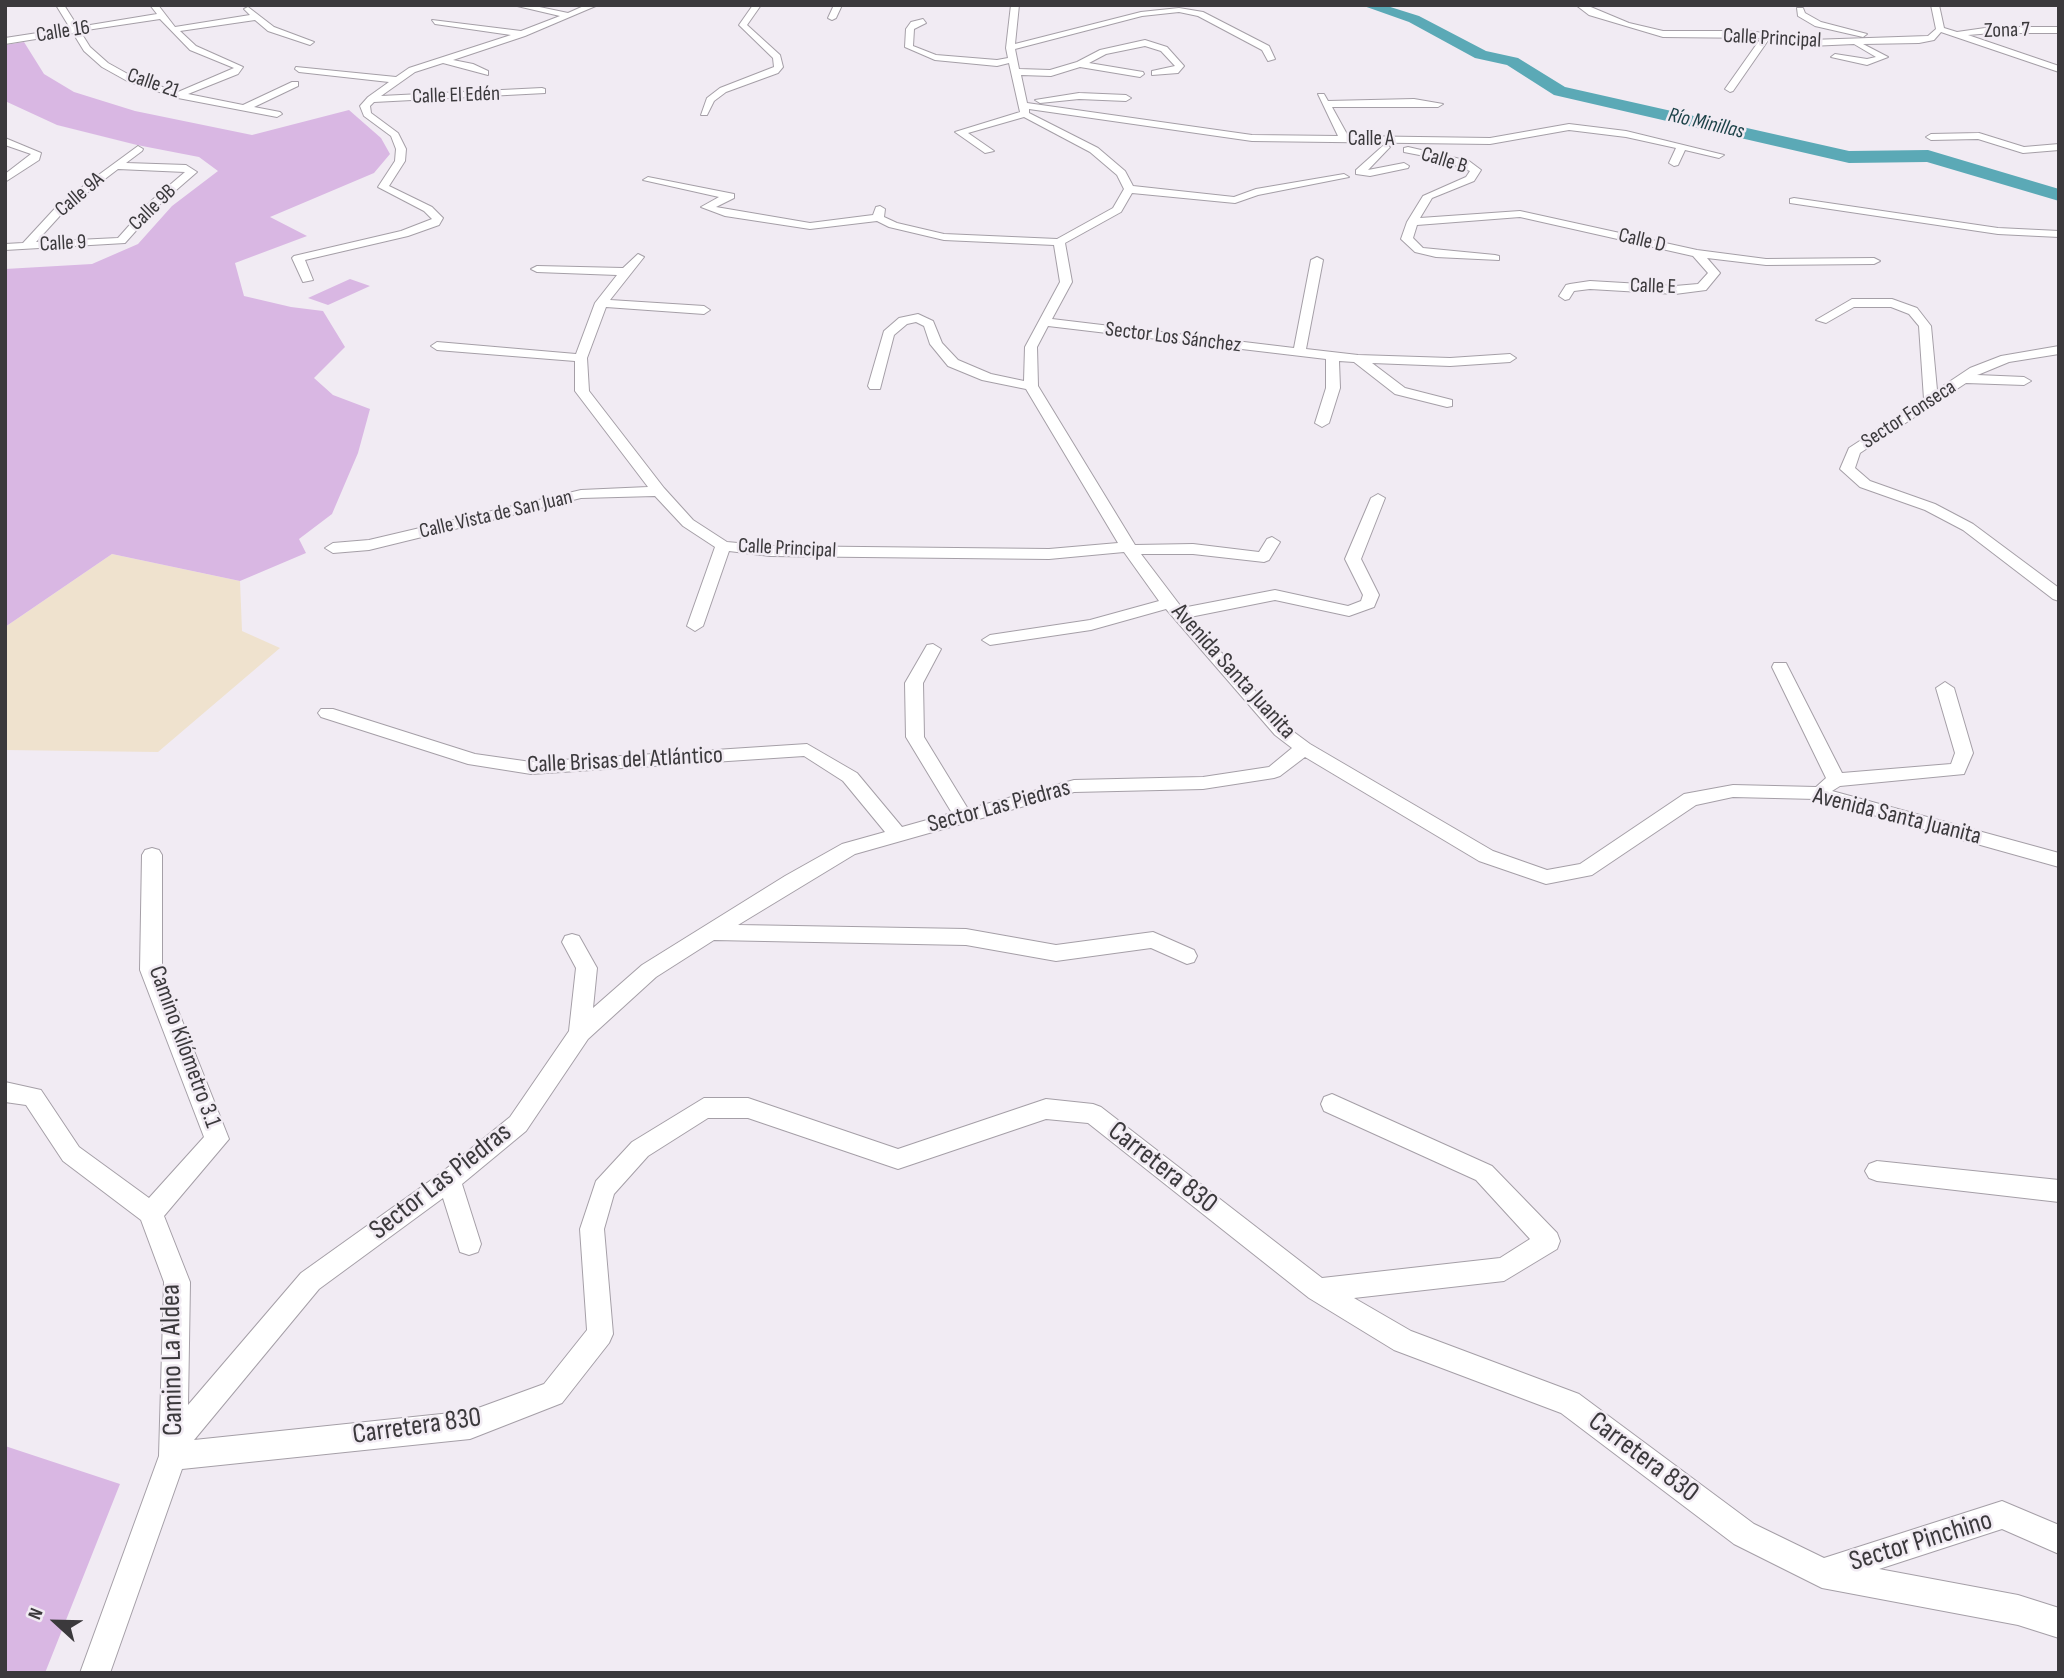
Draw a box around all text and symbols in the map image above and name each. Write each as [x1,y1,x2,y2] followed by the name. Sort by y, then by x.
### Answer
[34,15,92,49] street label: Calle 16
[1984,18,2030,44] street label: Zona 7
[1722,24,1822,54] street label: Calle Principal
[124,63,182,105] street label: Calle 21
[412,82,500,110] street label: Calle El Edén
[1665,103,1747,145] water label: Río Minillas
[1348,127,1394,153] street label: Calle A
[1418,142,1470,180] street label: Calle B
[51,167,109,223] street label: Calle 9A
[124,179,182,237] street label: Calle 9B
[1616,223,1668,259] street label: Calle D
[39,230,87,258] street label: Calle 9
[1629,274,1677,300] street label: Calle E
[1104,317,1242,359] street label: Sector Los Sánchez
[1857,375,1961,455] street label: Sector Fonseca
[417,485,575,545] street label: Calle Vista de San Juan
[737,534,837,564] street label: Calle Principal
[1165,598,1301,746] street label: Avenida Santa Juanita
[526,741,724,781] street label: Calle Brisas del Atlántico
[925,774,1073,840] street label: Sector Las Piedras
[1810,782,1984,852] street label: Avenida Santa Juanita
[141,962,227,1132] street label: Camino Kilómetro 3.1
[1101,1115,1223,1221] street label: Carretera 830
[363,1116,519,1248] street label: Sector Las Piedras
[155,1284,191,1436] street label: Camino La Aldea
[351,1401,483,1453] street label: Carretera 830
[1581,1406,1705,1510] street label: Carretera 830
[1845,1504,1997,1580] street label: Sector Pinchino
[21,1587,91,1657] north arrow
[24,1605,49,1623] text: N

